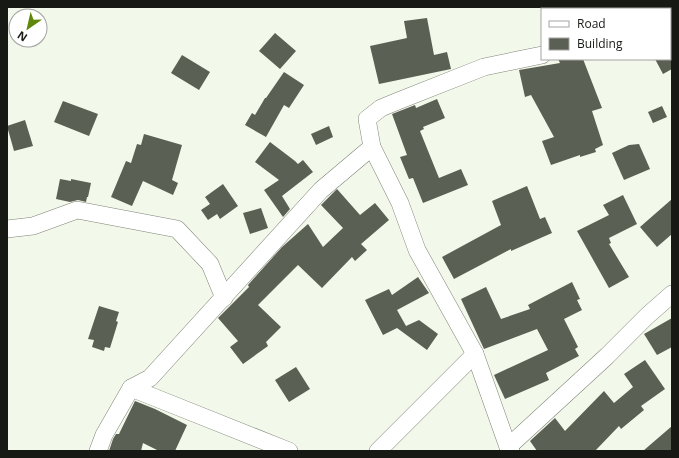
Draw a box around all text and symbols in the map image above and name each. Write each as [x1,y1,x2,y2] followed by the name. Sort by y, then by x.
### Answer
[8,8,48,48] north arrow
[541,8,671,60] legend
[577,15,606,32] text: Road
[14,28,30,45] text: N
[577,35,623,52] text: Building

